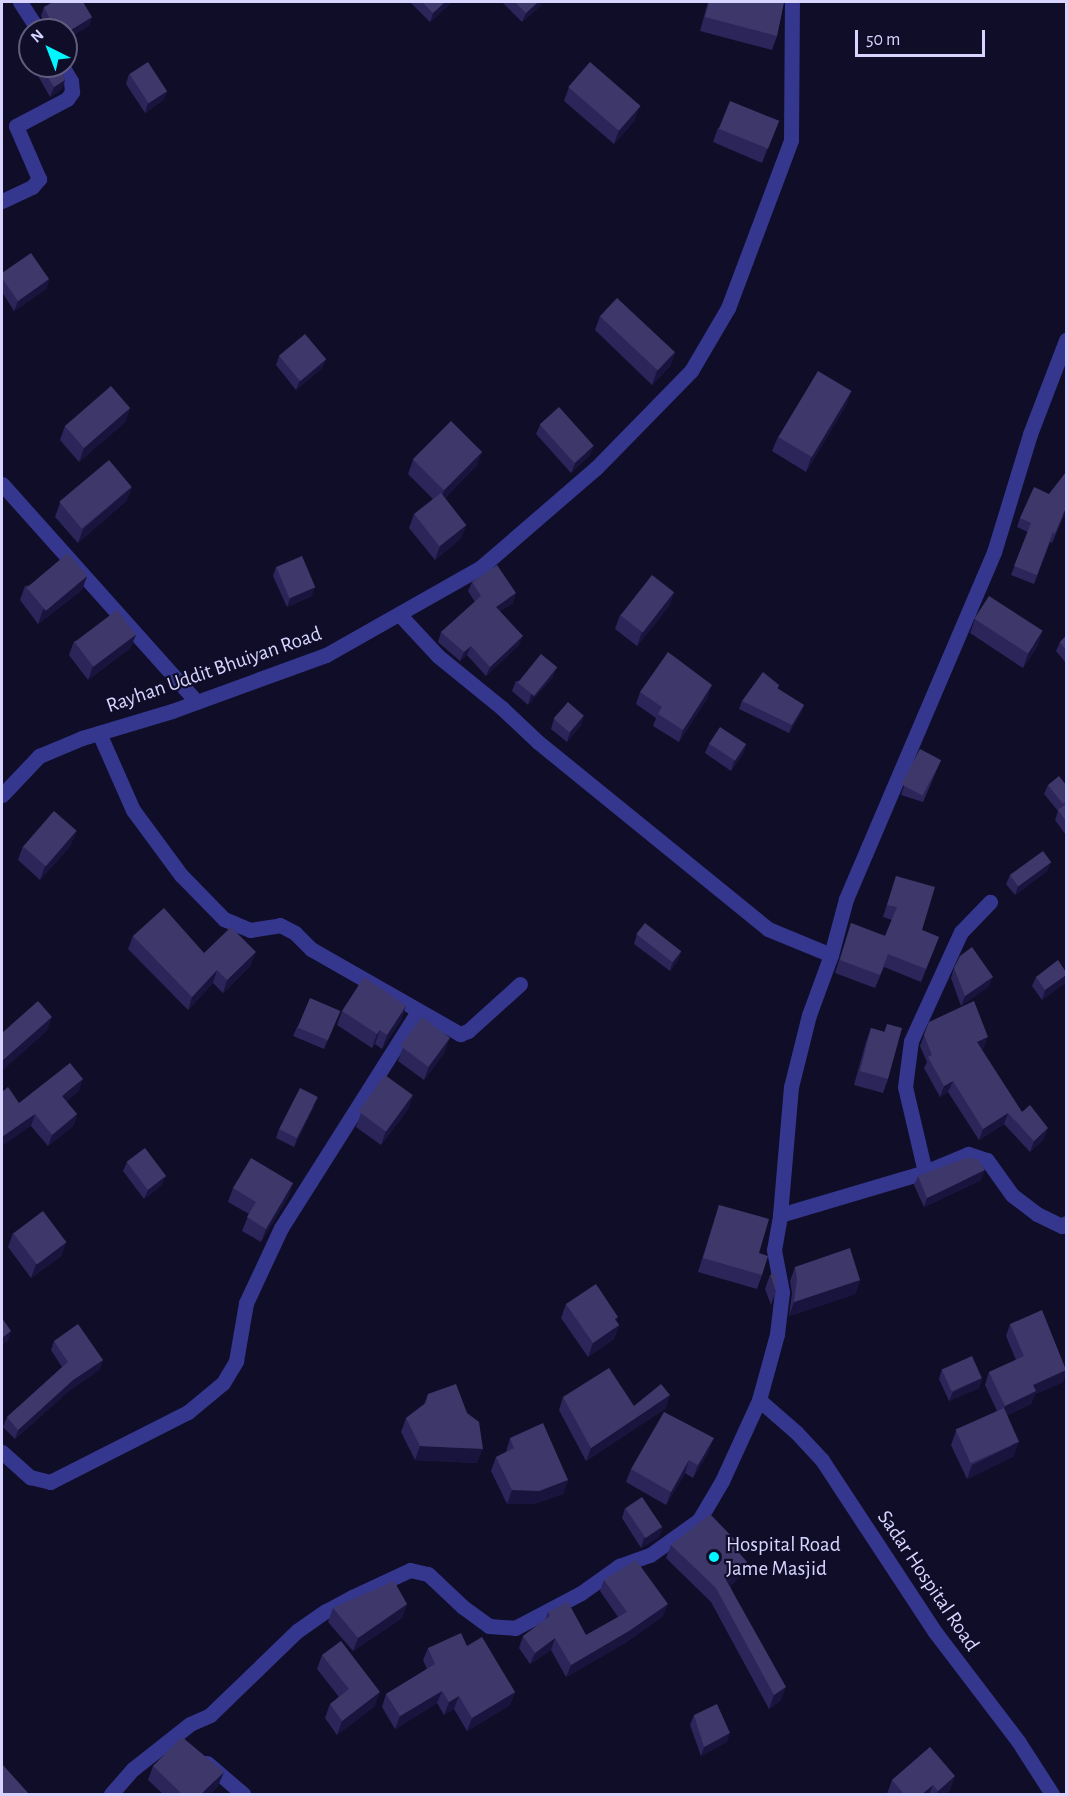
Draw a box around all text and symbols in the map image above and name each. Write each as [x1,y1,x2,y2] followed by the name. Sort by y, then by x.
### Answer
[18,18,78,78] north arrow
[858,18,988,56] scale bar
[28,26,47,46] text: N
[866,31,900,49] text: 50 m
[103,621,325,719] street label: Rayhan Uddit Bhuiyan Road
[872,1506,984,1656] street label: Sadar Hospital Road
[726,1532,841,1582] place label: Hospital Road Jame Masjid
[707,1550,721,1564] marker: Hospital Road Jame Masjid

